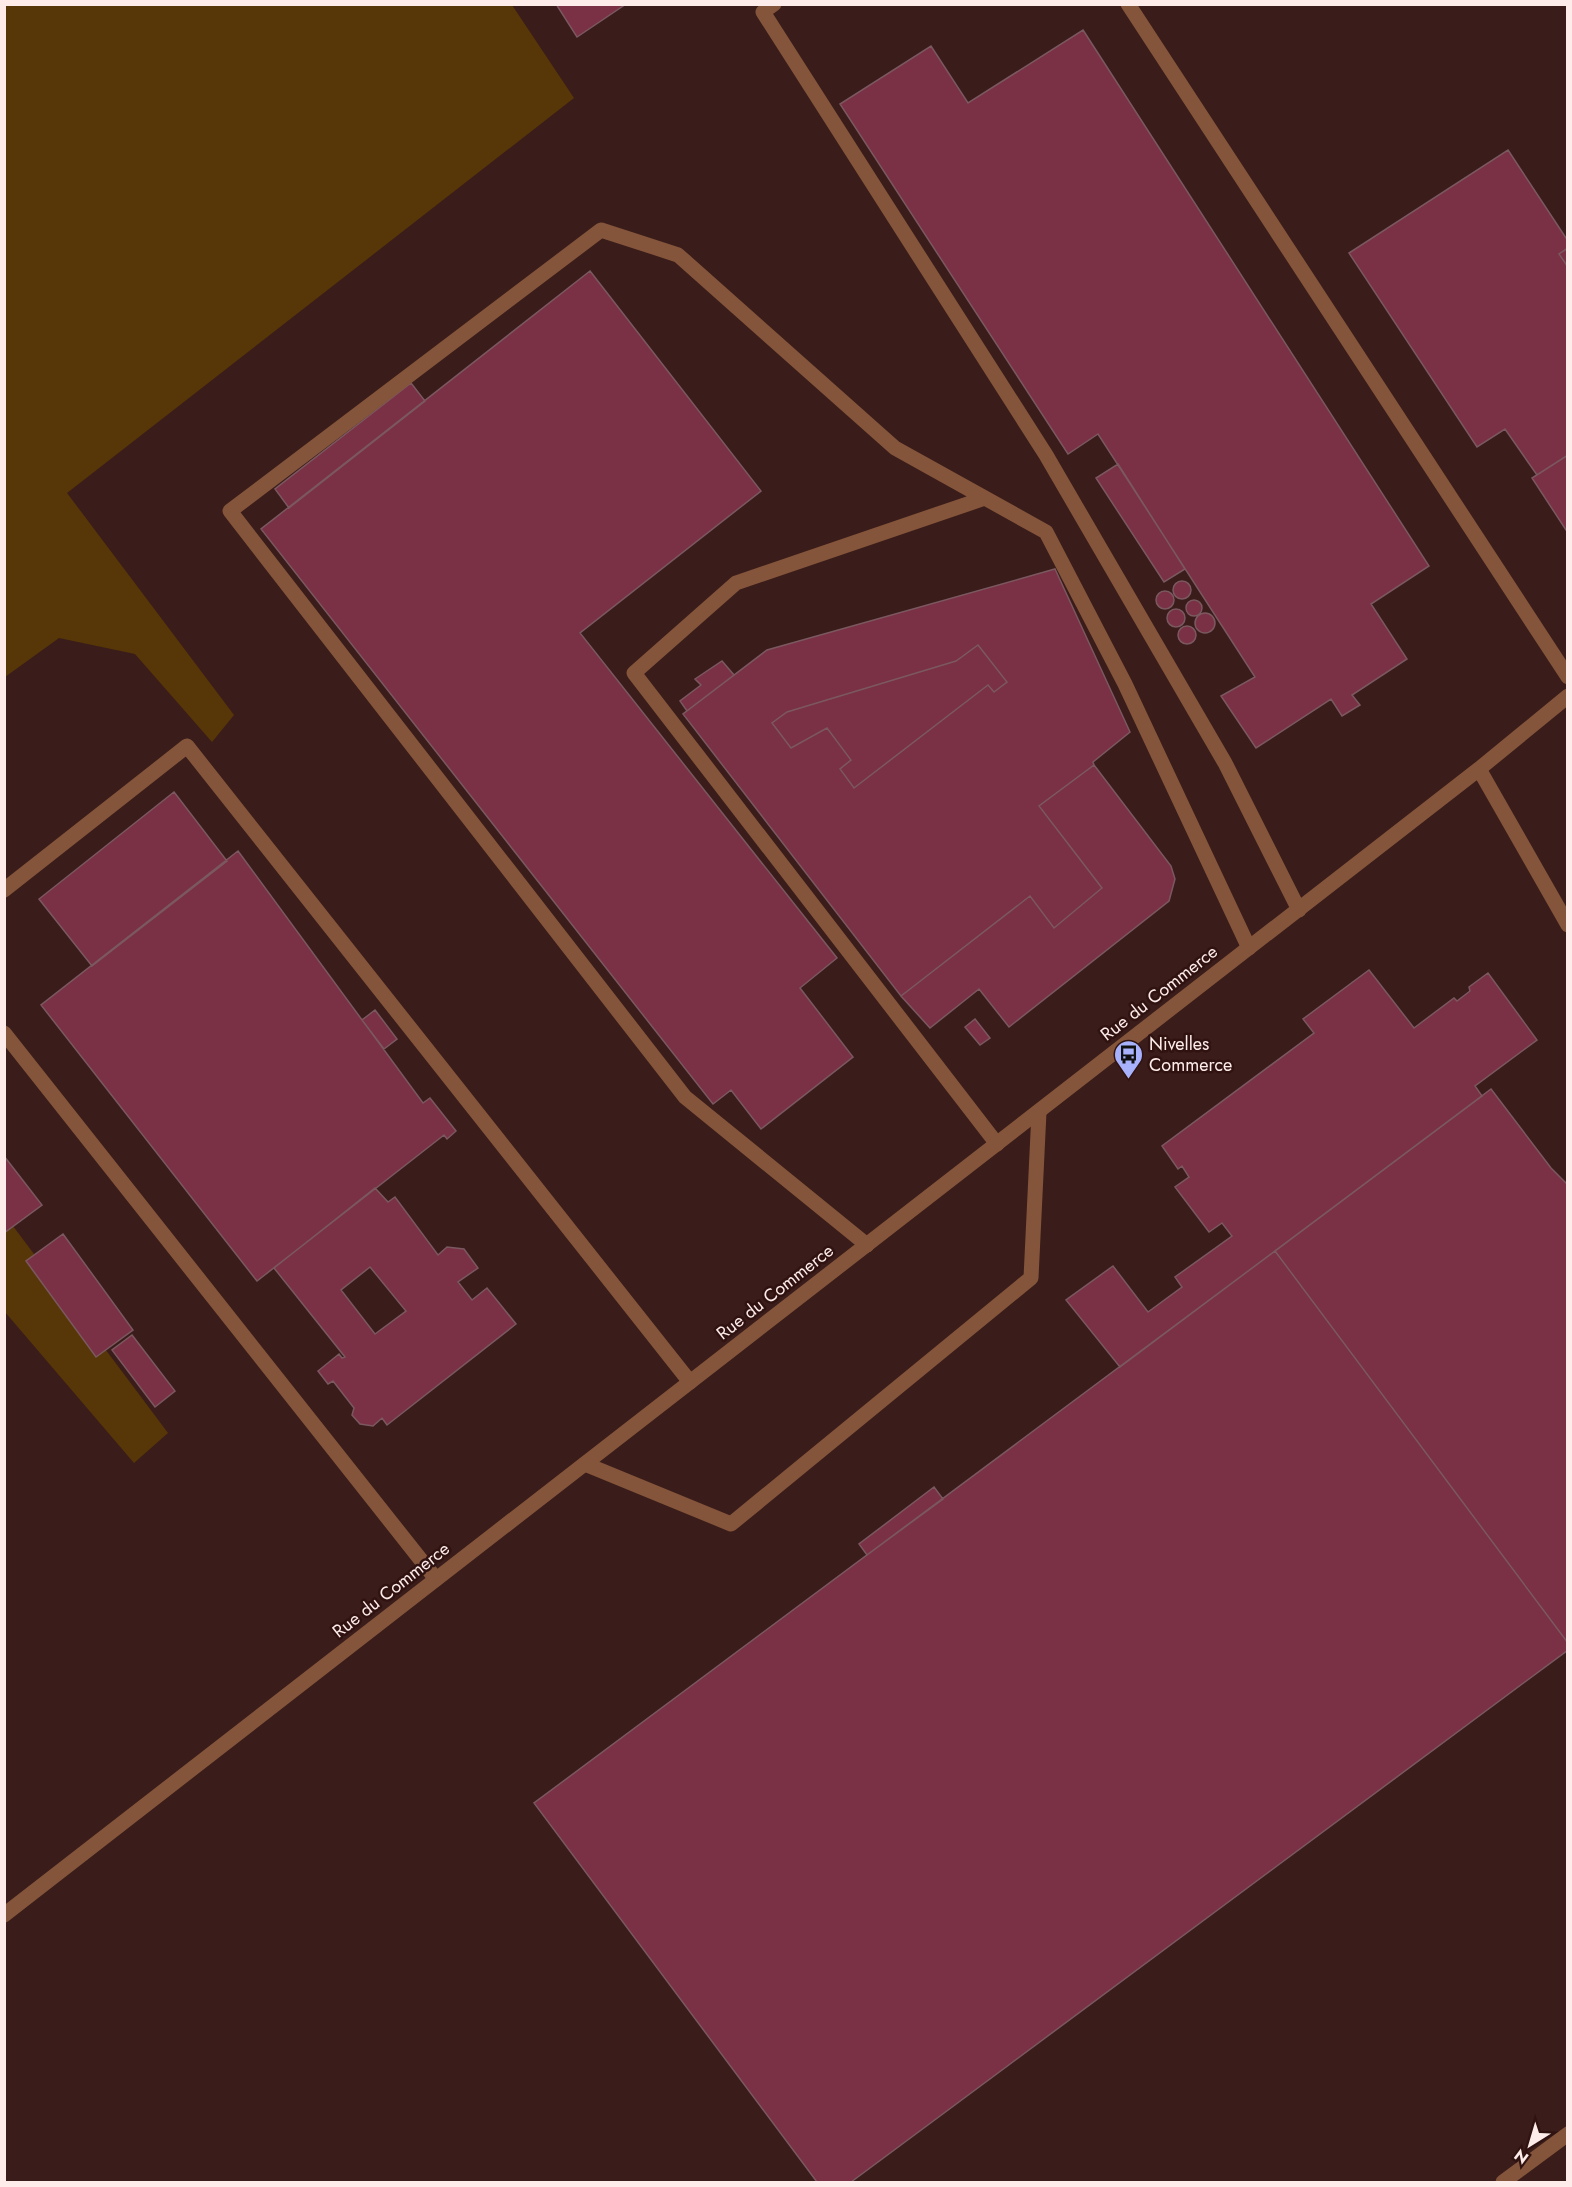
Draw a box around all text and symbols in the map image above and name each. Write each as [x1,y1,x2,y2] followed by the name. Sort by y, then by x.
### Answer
[1095,939,1223,1047] street label: Rue du Commerce
[1149,1031,1232,1078] place label: Nivelles Commerce
[1112,1038,1144,1080] bus stop icon: Nivelles Commerce
[711,1238,839,1346] street label: Rue du Commerce
[327,1536,455,1644] street label: Rue du Commerce
[1500,2115,1560,2175] north arrow
[1509,2144,1533,2170] text: N

